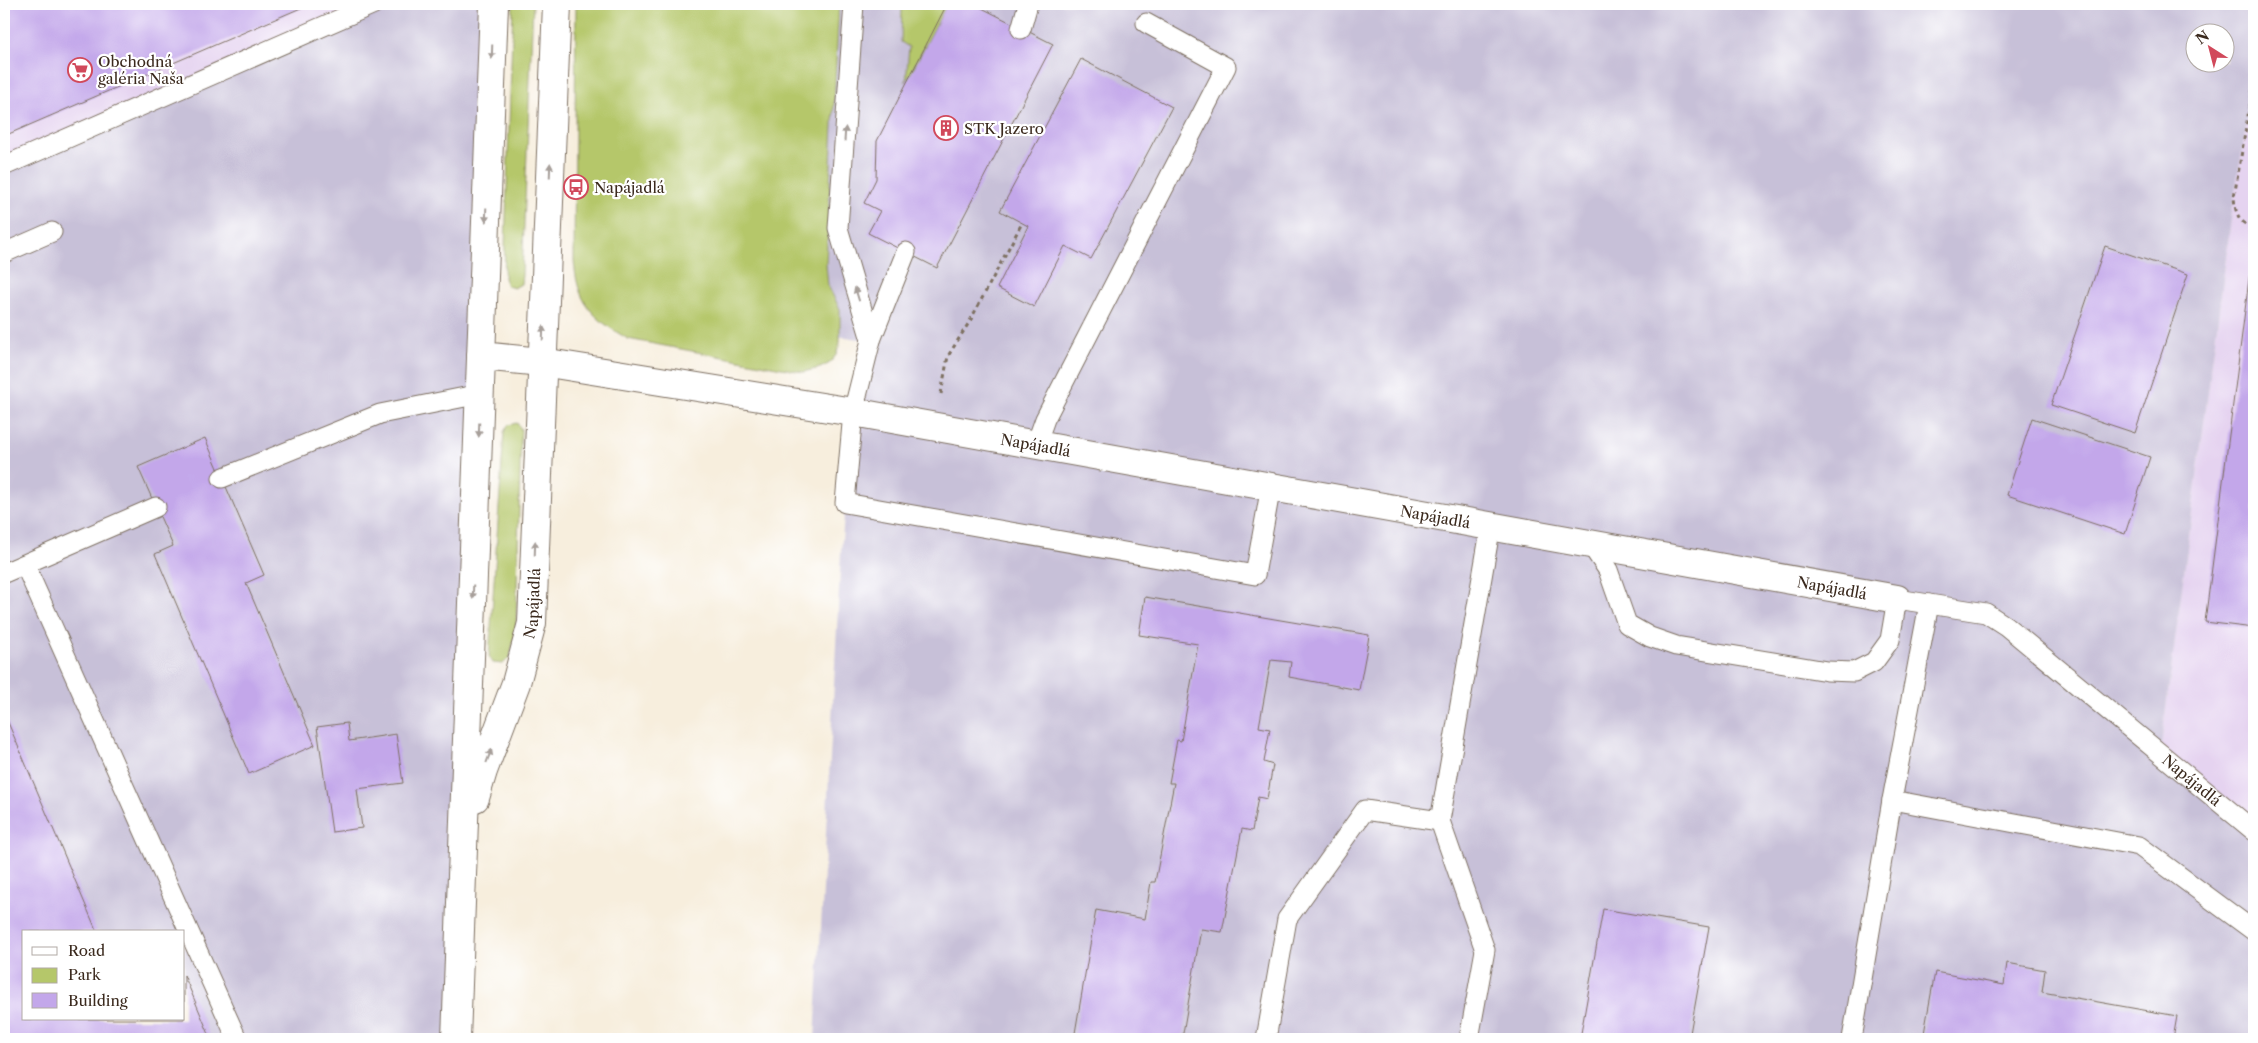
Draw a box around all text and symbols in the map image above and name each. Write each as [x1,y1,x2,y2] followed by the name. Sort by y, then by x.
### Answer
[2186,22,2236,72] north arrow
[2192,27,2213,48] text: N
[488,45,496,61] one-way arrow
[98,52,184,88] place label: Obchodná galéria Naša
[67,57,93,83] supermarket icon: Obchodná galéria Naša
[933,115,959,141] building icon: STK Jazero
[964,119,1044,138] place label: STK Jazero
[841,126,849,142] one-way arrow
[546,162,554,178] one-way arrow
[563,174,589,200] bus stop icon: Napájadlá
[594,178,665,197] place label: Napájadlá
[482,207,490,223] one-way arrow
[852,286,860,301] one-way arrow
[539,325,547,341] one-way arrow
[474,422,482,438] one-way arrow
[999,429,1072,460] street label: Napájadlá
[1399,501,1472,532] street label: Napájadlá
[531,539,539,555] one-way arrow
[519,567,544,641] street label: Napájadlá
[1796,572,1869,603] street label: Napájadlá
[468,584,476,600] one-way arrow
[486,748,493,763] one-way arrow
[2159,750,2225,810] street label: Napájadlá
[22,930,185,1020] legend
[68,941,105,960] text: Road
[68,965,102,984] text: Park
[68,991,128,1010] text: Building

